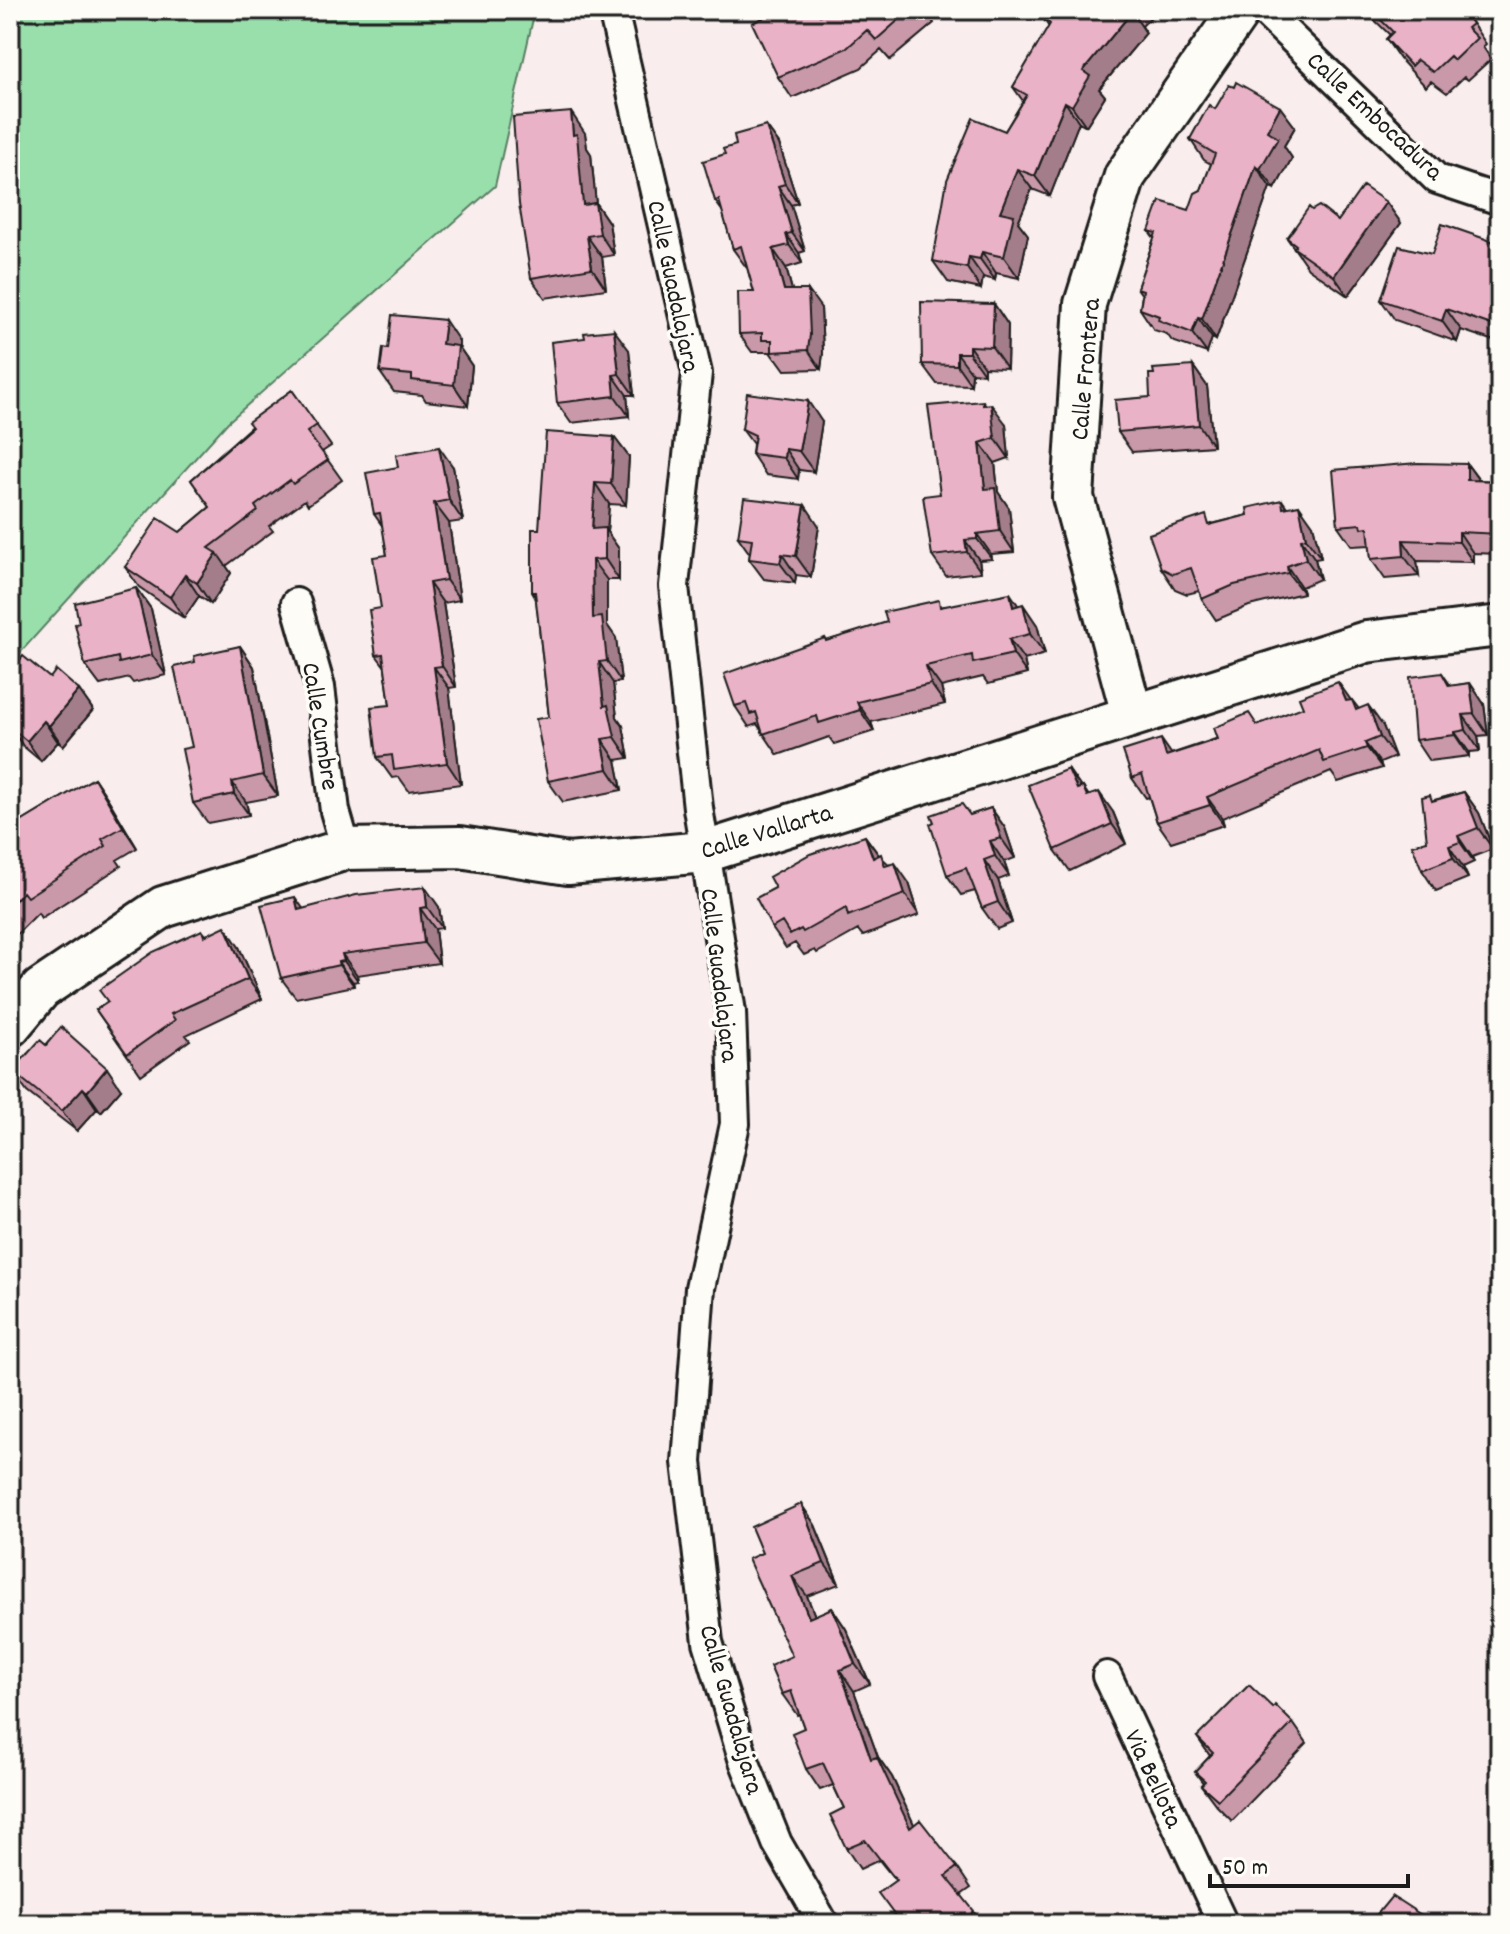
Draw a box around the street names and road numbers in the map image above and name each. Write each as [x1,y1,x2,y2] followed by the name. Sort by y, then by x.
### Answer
[1297,44,1451,191] street label: Calle Embocadura
[635,197,708,377] street label: Calle Guadalajara
[1063,296,1112,442] street label: Calle Frontera
[290,660,347,793] street label: Calle Cumbre
[697,796,838,871] street label: Calle Vallarta
[689,886,747,1065] street label: Calle Guadalajara
[688,1621,772,1800] street label: Calle Guadalajara
[1113,1724,1191,1836] street label: Via Bellota

